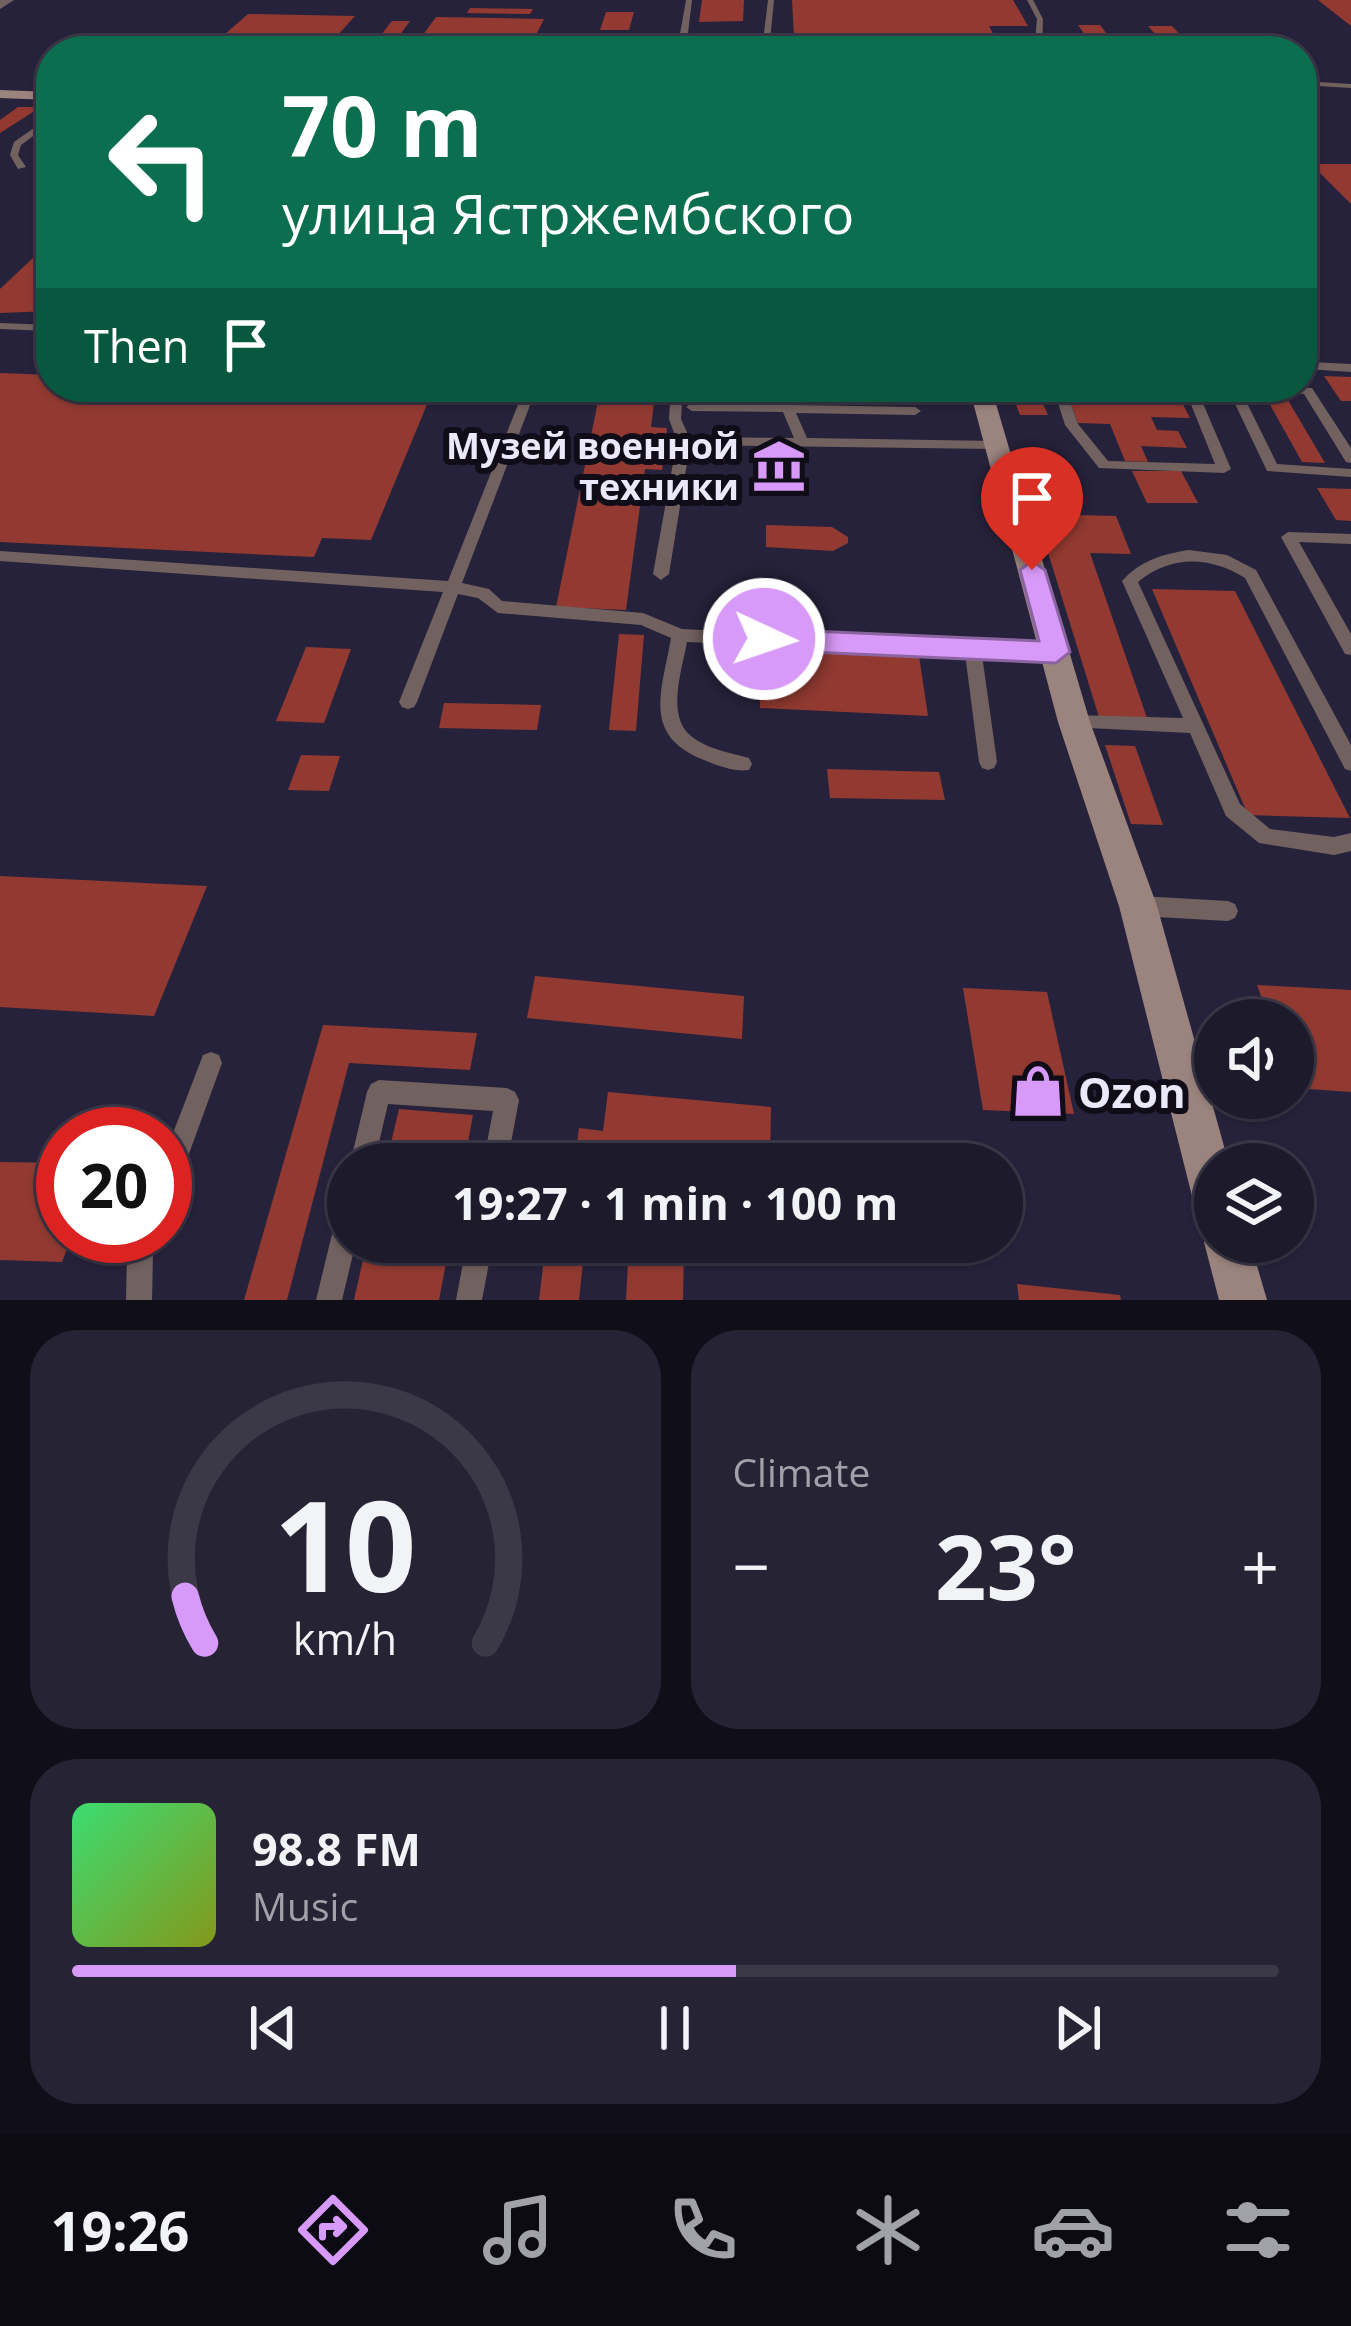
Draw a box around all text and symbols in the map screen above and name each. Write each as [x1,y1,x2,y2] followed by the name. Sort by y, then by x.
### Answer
[282,67,482,182] text: 70 m
[84,84,240,240] icon: left
[282,176,854,250] text: улица Ястржембского
[213,312,279,378] icon: arrive
[84,315,189,376] text: Then
[446,421,739,511] place label: Музей военной техники
[750,437,808,495] museum icon: Музей военной техники
[981,447,1083,570] pin
[999,465,1065,531] icon: arrive
[701,576,827,702] position arrow
[1194,999,1314,1263] map controls
[1194,999,1314,1119] button: sound
[1009,1062,1067,1120] shop icon: Ozon
[1078,1063,1186,1120] place label: Ozon
[36,1107,192,1263] speed limit sign: 20
[1194,1143,1314,1263] button: layers
[452,1172,898,1233] text: 19:27 · 1 min · 100 m
[733,1445,870,1498] text: Climate
[274,1459,417,1629] text: 10
[935,1504,1076,1626] text: 23°
[733,1520,770,1610] text: −
[1241,1520,1279,1610] text: +
[293,1608,397,1667] text: km/h
[252,1818,421,1879] text: 98.8 FM
[252,1879,358,1932] text: Music
[240,1995,306,2061] icon: previous
[642,1995,708,2061] icon: pause
[1045,1995,1111,2061] icon: next
[291,2188,375,2272] icon: directions
[476,2188,560,2272] icon: music
[661,2188,745,2272] icon: phone
[846,2188,930,2272] icon: climate
[1031,2188,1115,2272] icon: car
[1216,2188,1300,2272] icon: filters
[51,2193,189,2267] text: 19:26

